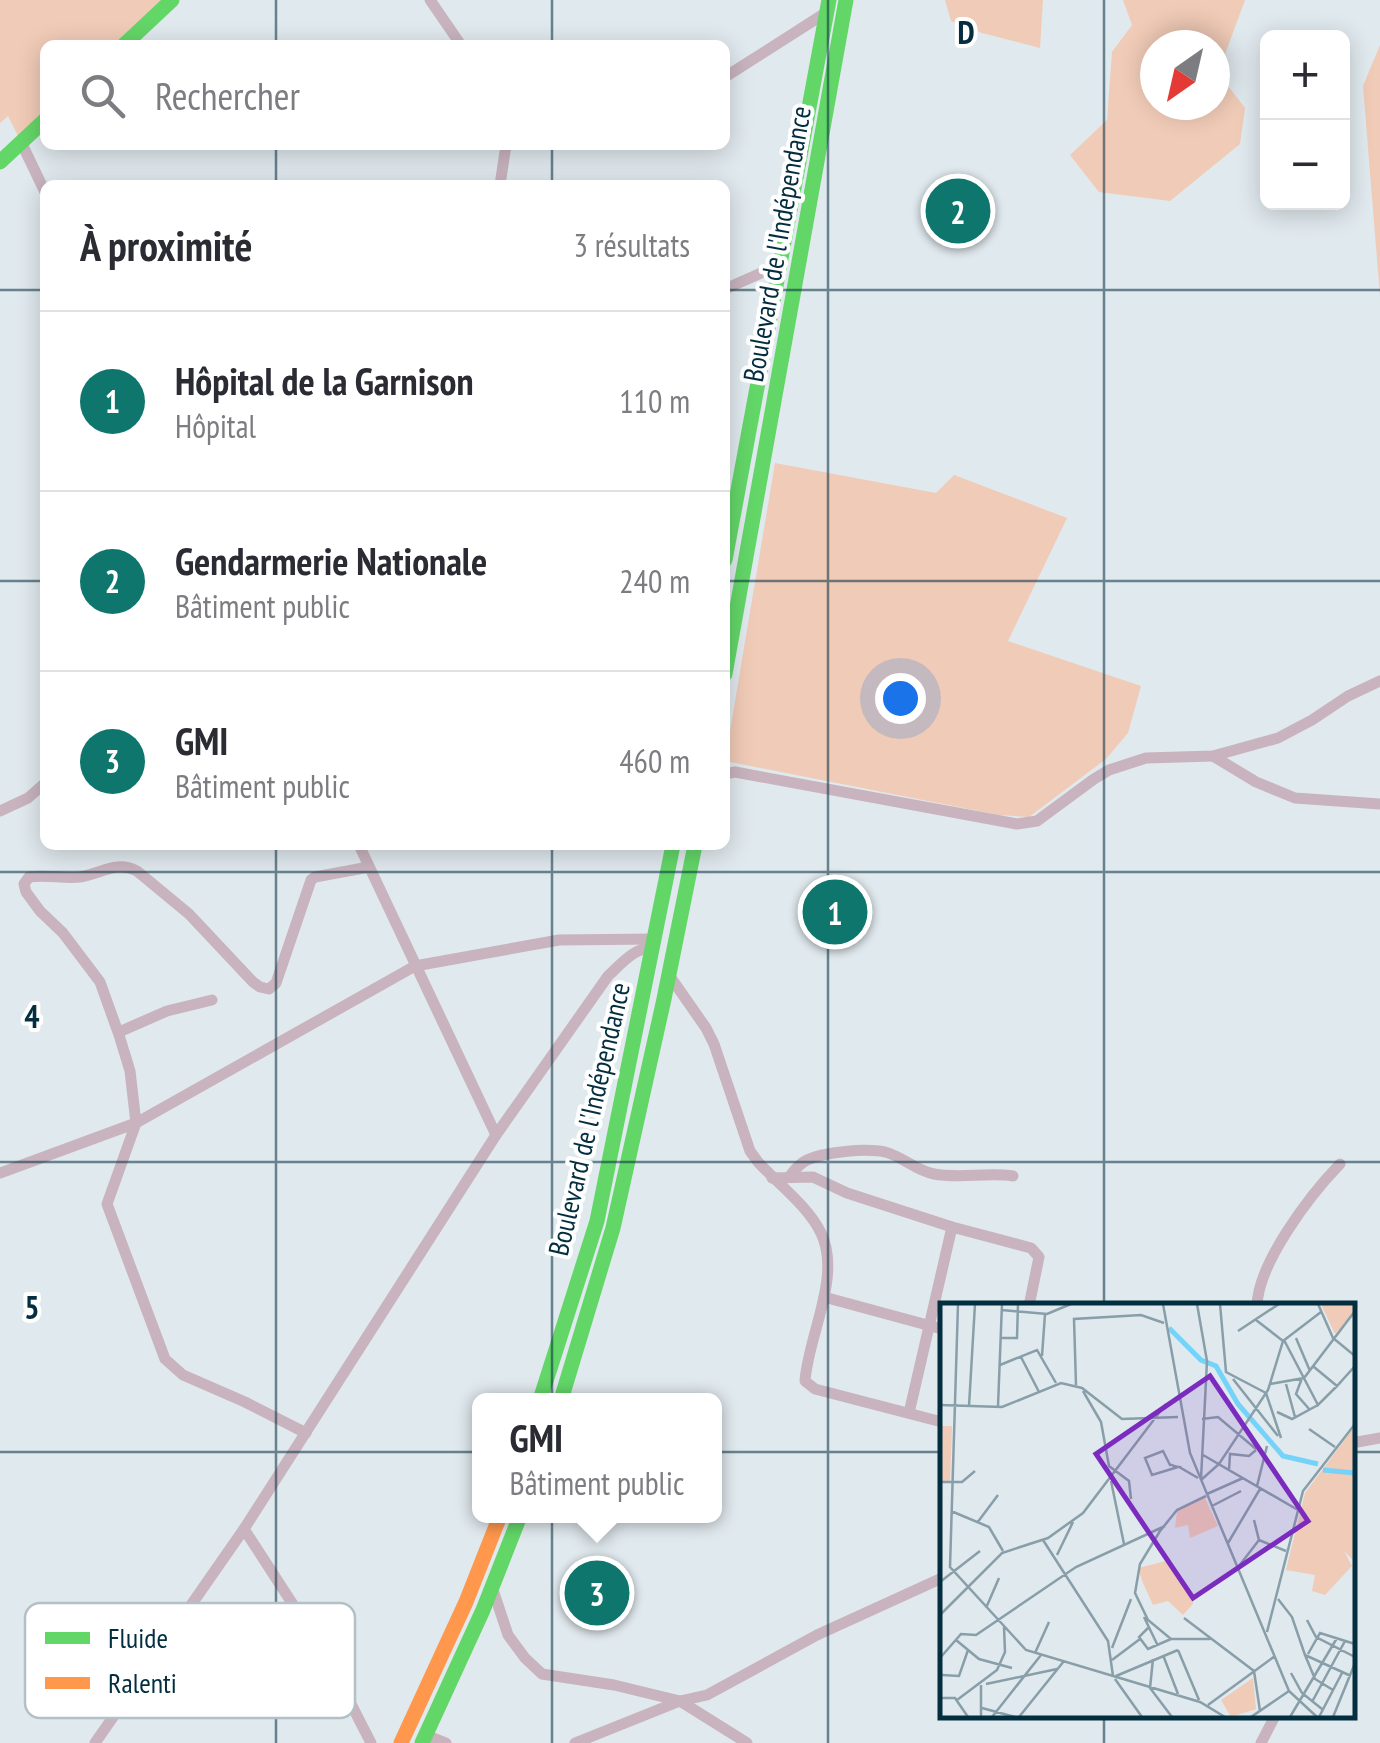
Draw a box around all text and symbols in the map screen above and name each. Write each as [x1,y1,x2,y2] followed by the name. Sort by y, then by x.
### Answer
[957,11,975,53] text: D
[1140,30,1230,120] north arrow
[1260,30,1350,210] map controls
[1260,30,1350,120] button: +
[40,40,730,150] search box
[75,68,130,123] icon: search
[155,71,300,120] text: Rechercher
[734,103,819,385] street label: Boulevard de l'Indépendance
[1260,120,1350,210] button: −
[926,174,990,248] pin: 2
[80,218,252,273] text: À proximité
[573,224,690,266] text: 3 résultats
[175,356,474,405] text: Hôpital de la Garnison
[105,380,120,422] text: 1
[619,380,690,422] text: 110 m
[175,405,256,447] text: Hôpital
[175,536,487,585] text: Gendarmerie Nationale
[105,560,120,602] text: 2
[619,560,690,602] text: 240 m
[175,585,350,627] text: Bâtiment public
[875,673,926,724] your location
[175,716,228,765] text: GMI
[105,740,120,782] text: 3
[619,740,690,782] text: 460 m
[175,765,350,807] text: Bâtiment public
[802,874,868,950] pin: 1
[539,979,638,1259] street label: Boulevard de l'Indépendance
[24,995,40,1037] text: 4
[24,1286,40,1328] text: 5
[940,1303,1355,1718] inset map
[472,1393,722,1523] popup
[510,1413,563,1462] text: GMI
[510,1462,684,1504] text: Bâtiment public
[564,1556,630,1630] pin: 3
[25,1603,355,1718] legend
[108,1619,168,1656] text: Fluide
[108,1664,177,1701] text: Ralenti

